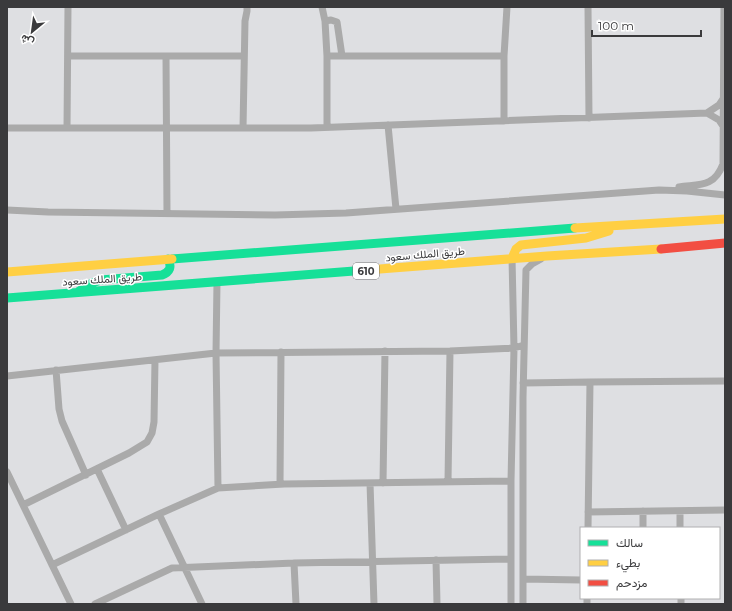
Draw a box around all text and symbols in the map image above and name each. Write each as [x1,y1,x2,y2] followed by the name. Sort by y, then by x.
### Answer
[12,12,52,52] north arrow
[592,12,701,38] scale bar
[598,18,634,33] text: 100 m
[18,31,36,50] text: ش
[385,244,465,264] street label: طريق الملك سعود
[353,263,379,279] road number: 610
[62,269,142,289] street label: طريق الملك سعود
[580,527,720,599] legend
[616,535,643,550] text: سالك
[616,555,640,573] text: بطيء
[616,575,647,591] text: مزدحم

